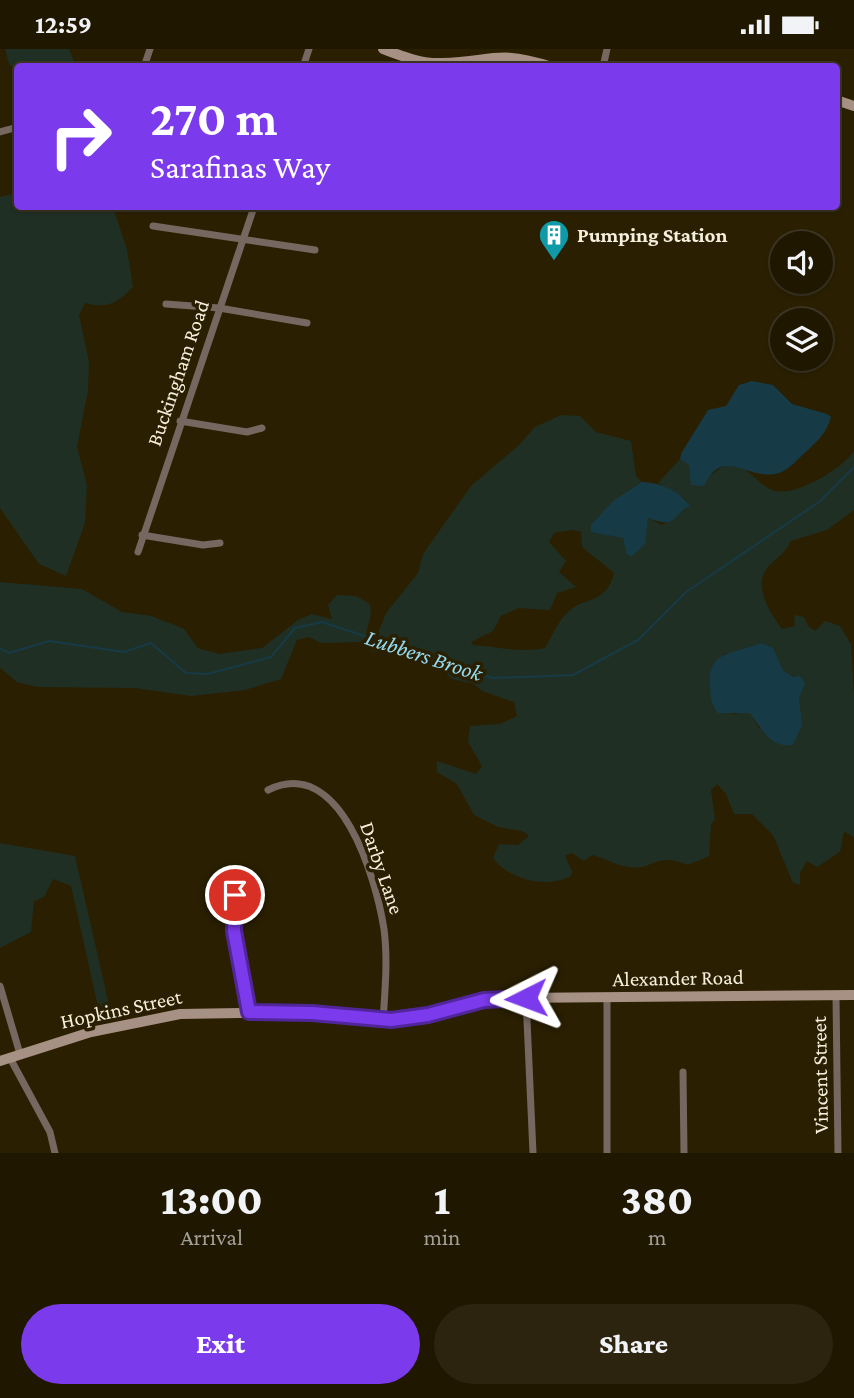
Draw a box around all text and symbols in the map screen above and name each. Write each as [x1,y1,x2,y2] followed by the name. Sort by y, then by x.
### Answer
[35,10,92,39] text: 12:59
[35,91,126,182] icon: right
[150,91,278,146] text: 270 m
[150,149,330,185] text: Sarafinas Way
[537,218,571,262] building icon: Pumping Station
[577,223,728,247] place label: Pumping Station
[770,231,833,371] map controls
[770,231,833,294] button: sound
[142,297,214,449] street label: Buckingham Road
[770,308,833,371] button: layers
[362,624,487,686] water label: Lubbers Brook
[355,819,409,917] street label: Darby Lane
[205,865,265,925] pin
[216,876,254,914] icon: arrive
[489,961,563,1035] position arrow
[612,965,744,991] street label: Alexander Road
[58,984,185,1034] street label: Hopkins Street
[807,1015,833,1134] street label: Vincent Street
[161,1176,263,1223] text: 13:00
[434,1176,450,1223] text: 1
[621,1176,693,1223] text: 380
[180,1224,243,1250] text: Arrival
[423,1224,460,1250] text: min
[648,1224,666,1250] text: m
[21,1304,420,1384] button: Exit
[434,1304,833,1384] button: Share

